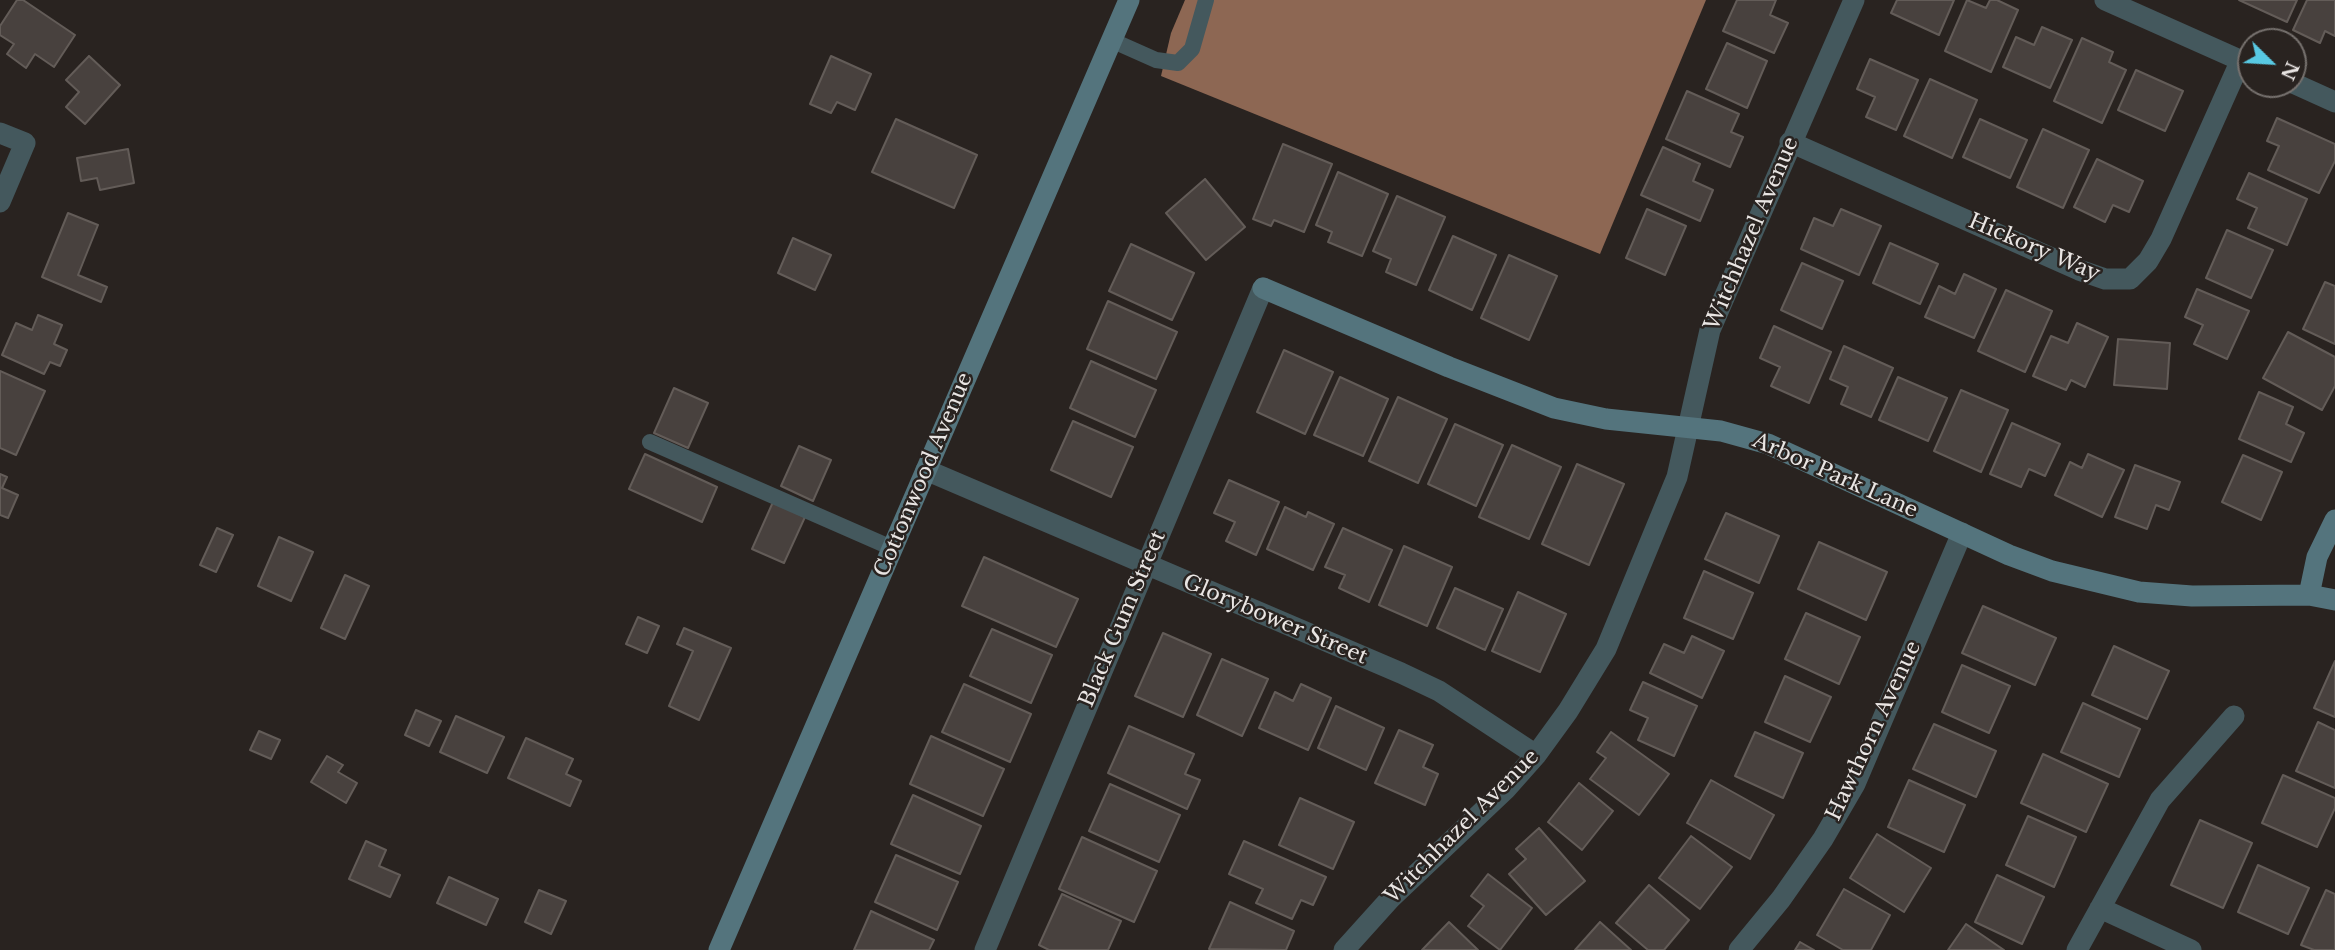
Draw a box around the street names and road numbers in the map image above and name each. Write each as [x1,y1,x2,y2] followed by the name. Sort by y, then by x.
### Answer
[1700,133,1804,335] street label: Witchhazel Avenue
[1964,209,2104,287] street label: Hickory Way
[870,369,978,581] street label: Cottonwood Avenue
[1749,428,1921,524] street label: Arbor Park Lane
[1075,527,1171,711] street label: Black Gum Street
[1179,570,1371,670] street label: Glorybower Street
[1821,637,1927,825] street label: Hawthorn Avenue
[1380,745,1544,909] street label: Witchhazel Avenue

